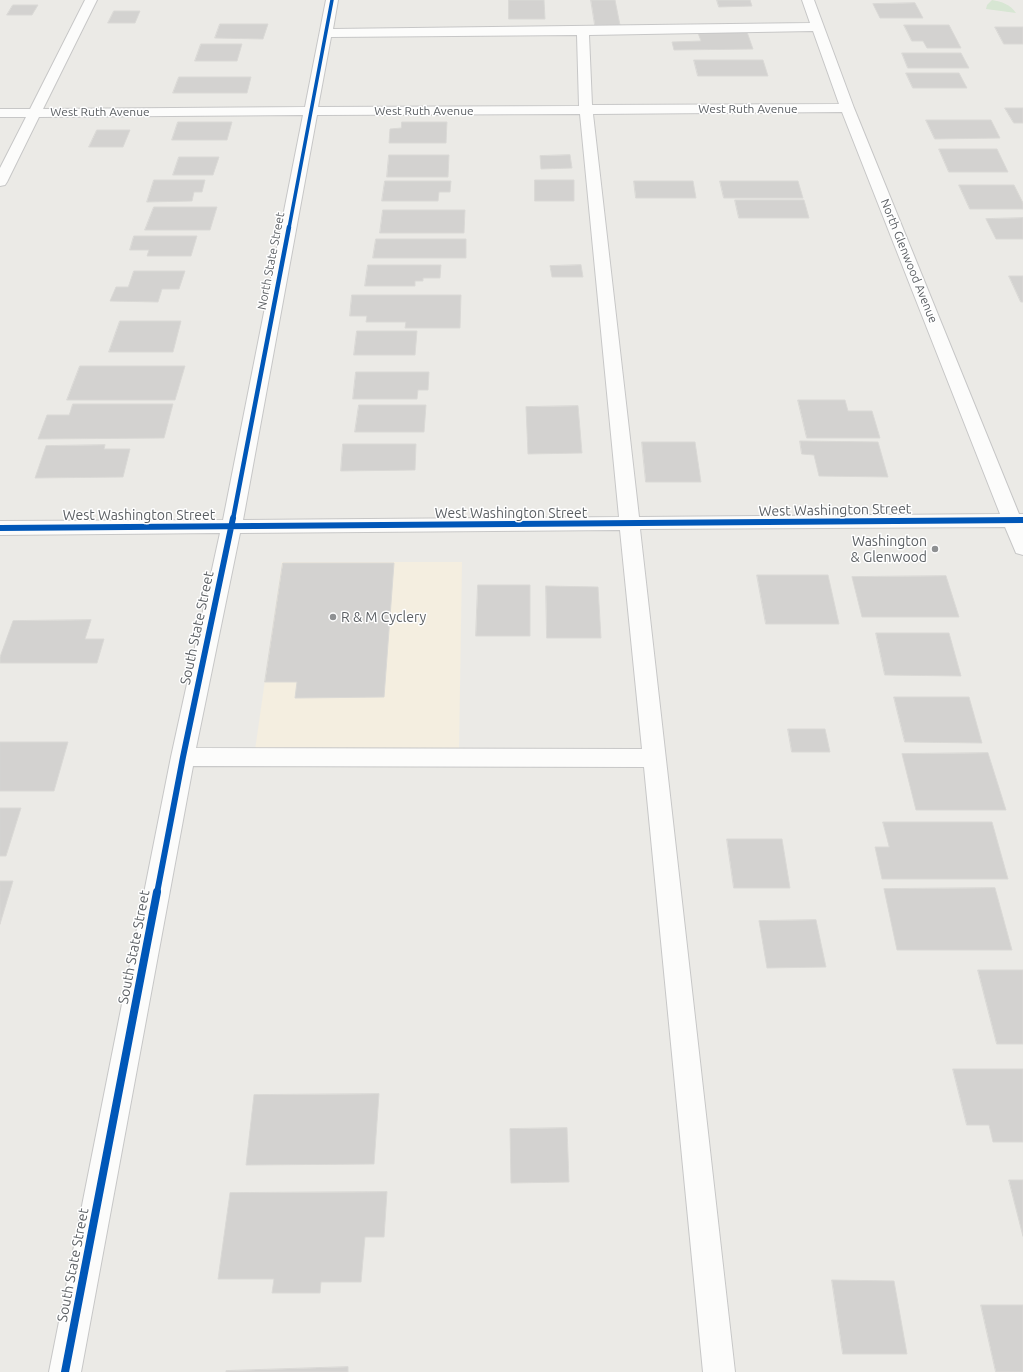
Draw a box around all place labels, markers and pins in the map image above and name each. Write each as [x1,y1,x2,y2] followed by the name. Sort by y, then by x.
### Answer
[851,533,927,566] place label: Washington & Glenwood
[930,544,940,554] marker: Washington & Glenwood
[341,609,426,625] place label: R & M Cyclery
[328,612,338,622] marker: R & M Cyclery

